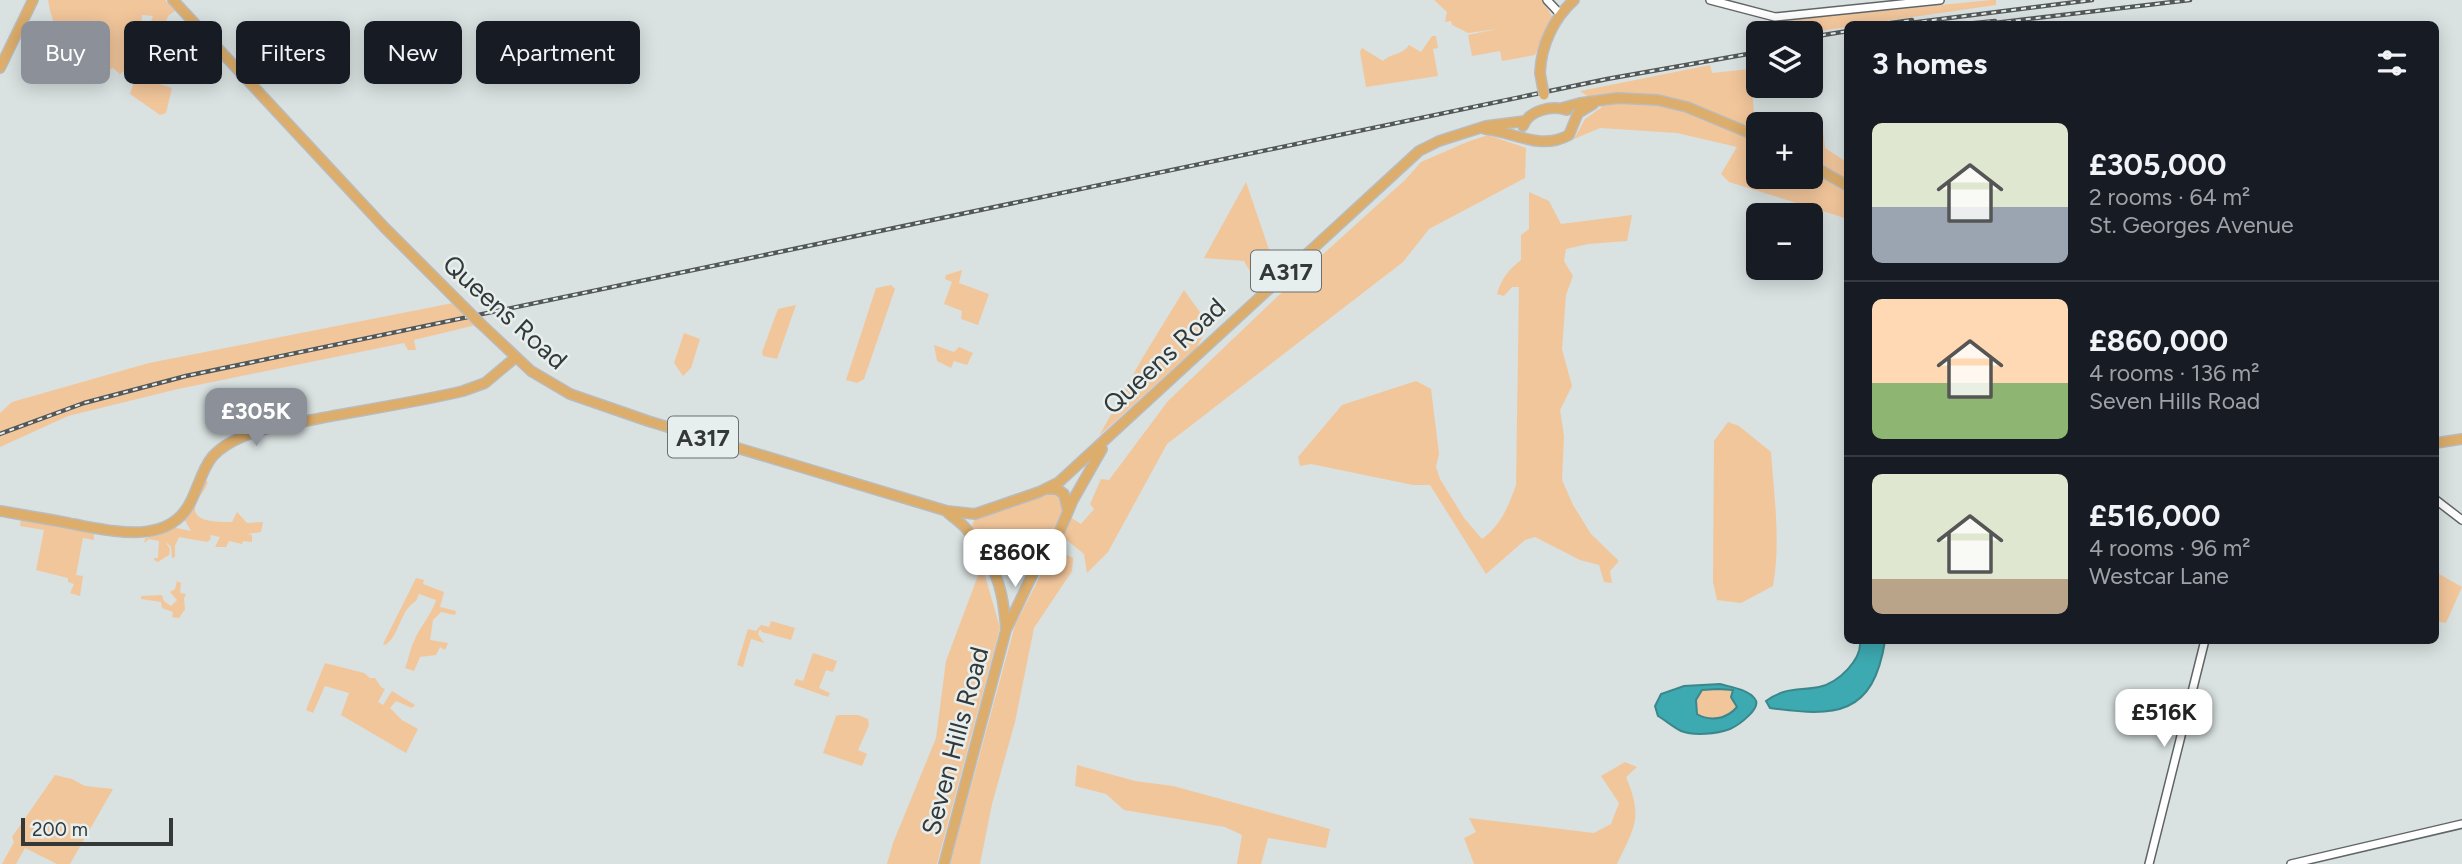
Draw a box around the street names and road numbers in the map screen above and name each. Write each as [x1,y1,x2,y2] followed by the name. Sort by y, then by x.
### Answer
[436,248,574,376] street label: Queens Road
[1251,250,1321,292] road number: A317
[1096,291,1232,421] street label: Queens Road
[668,416,738,458] road number: A317
[914,643,996,839] street label: Seven Hills Road

